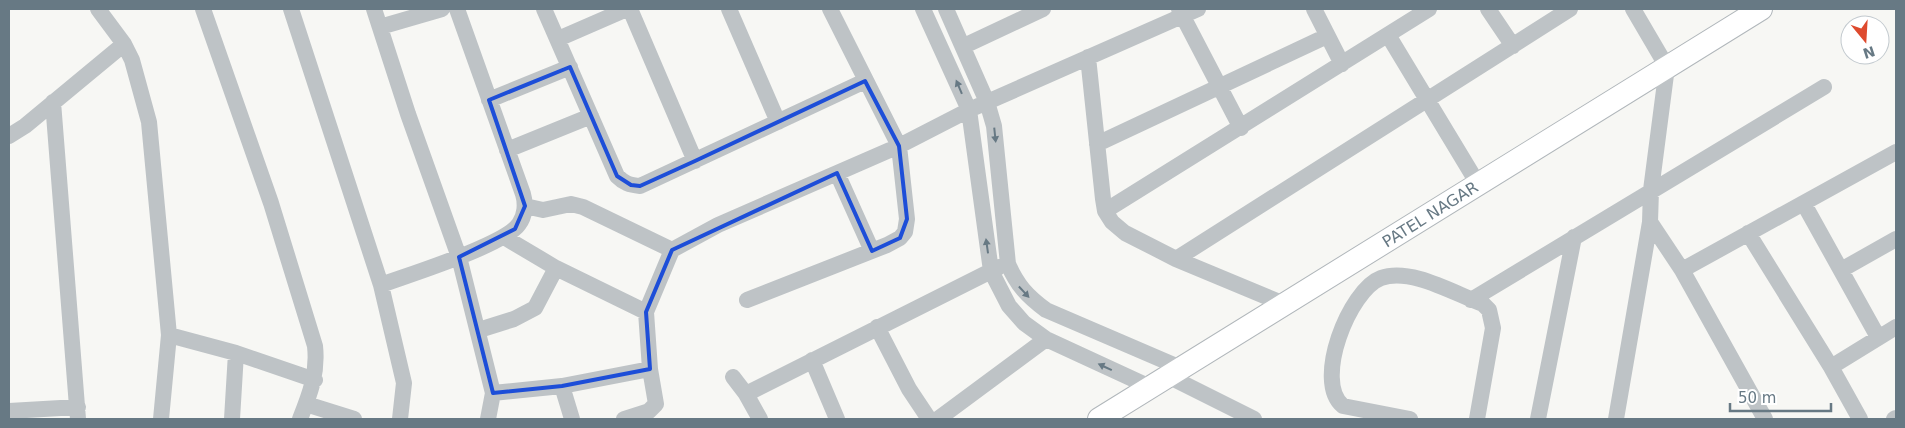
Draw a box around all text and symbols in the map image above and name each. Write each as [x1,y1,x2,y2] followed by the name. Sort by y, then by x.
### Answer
[1840,15,1890,65] north arrow
[1861,43,1877,62] text: N
[955,79,963,94] one-way arrow
[991,128,999,144] one-way arrow
[1379,177,1482,251] street label: PATEL NAGAR
[983,238,991,254] one-way arrow
[1018,286,1030,298] one-way arrow
[1098,363,1112,371] one-way arrow
[1730,380,1831,412] scale bar
[1738,389,1776,407] text: 50 m

